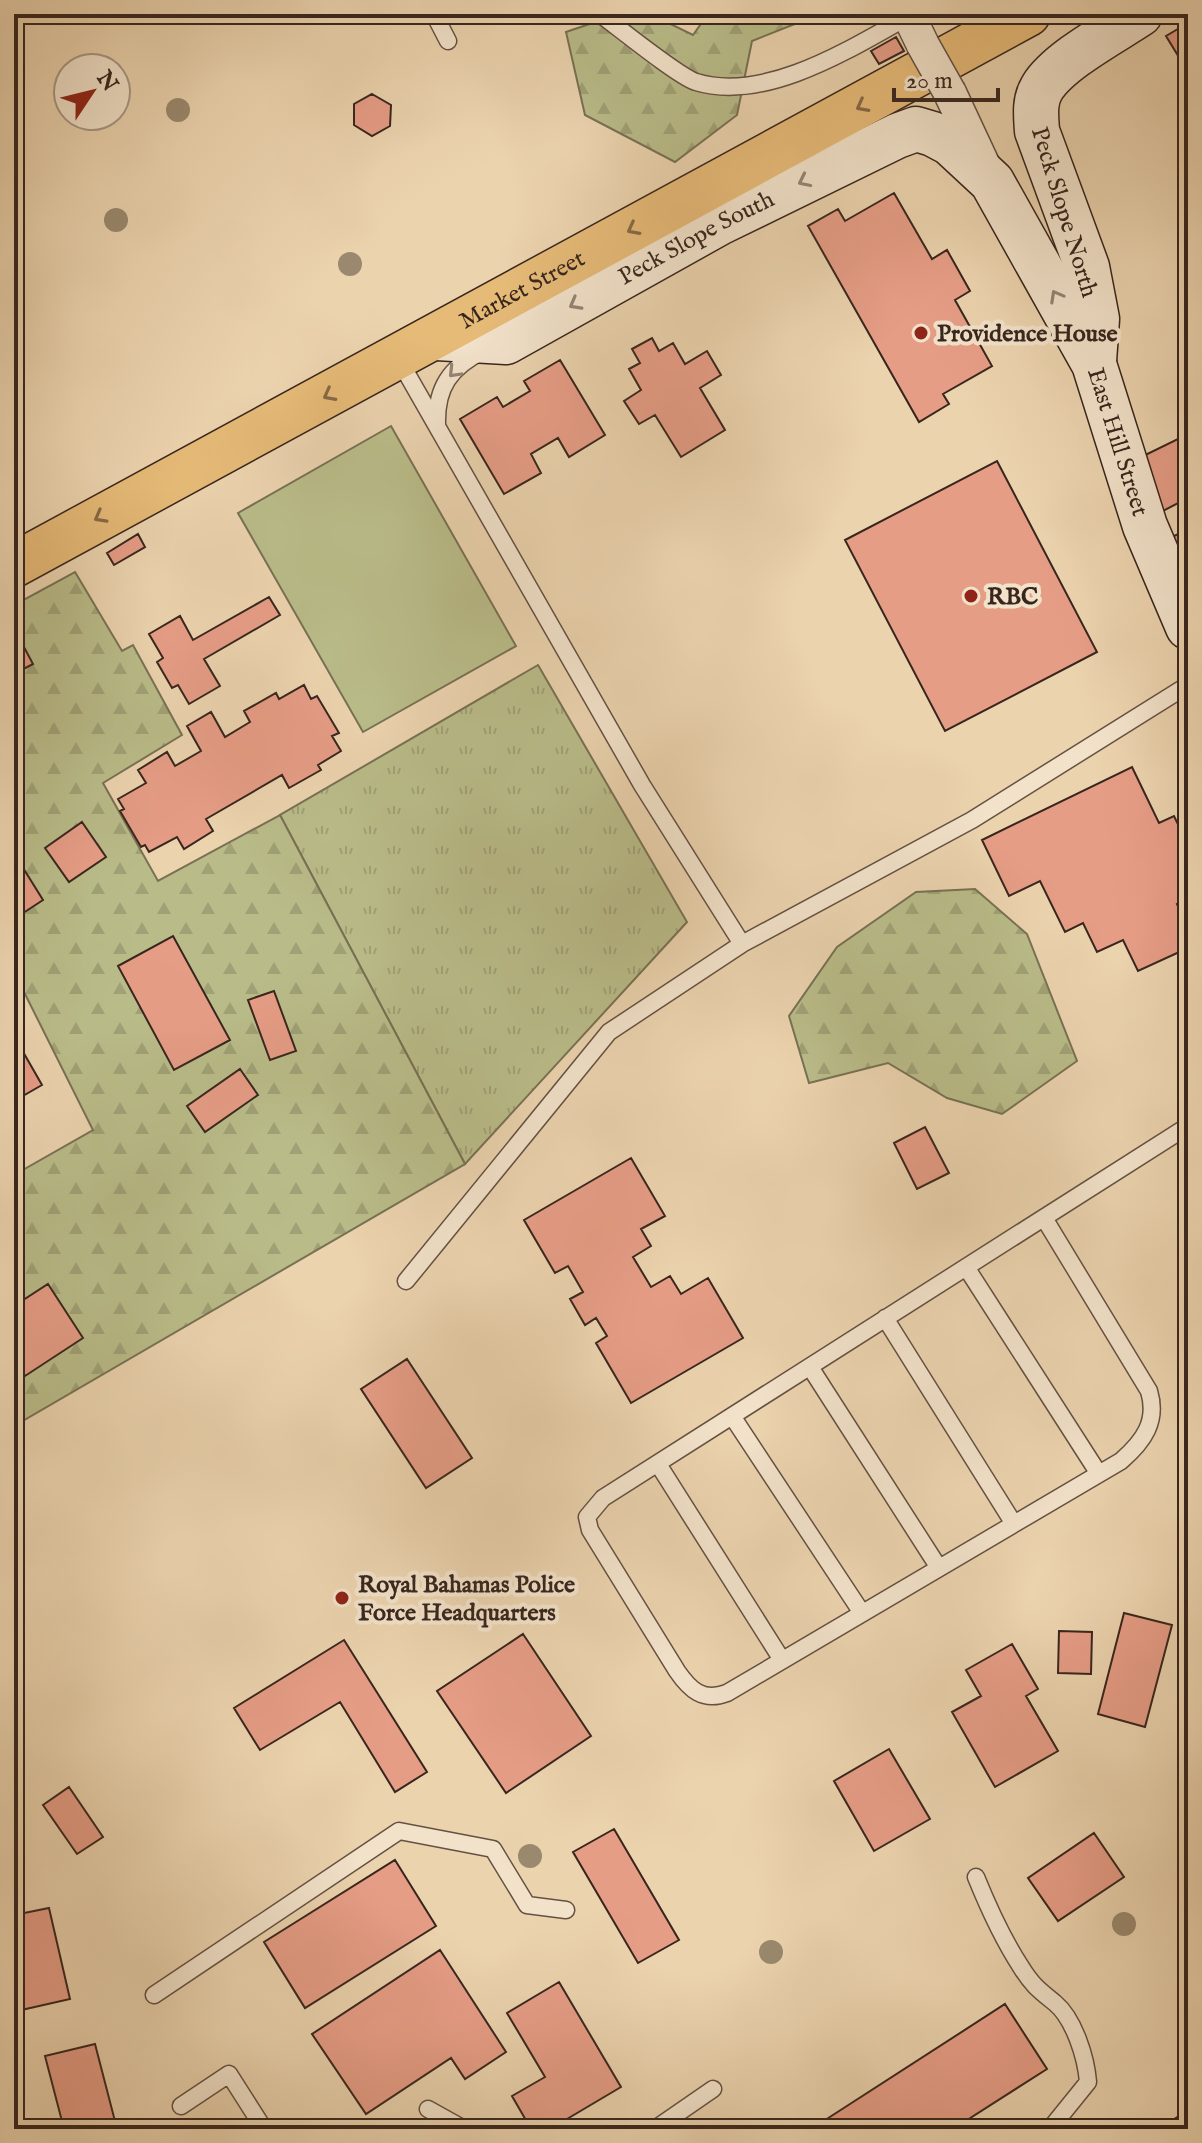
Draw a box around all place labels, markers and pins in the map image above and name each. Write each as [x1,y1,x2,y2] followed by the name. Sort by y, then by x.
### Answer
[937,319,1117,350] place label: Providence House
[912,324,930,342] marker: Providence House
[987,582,1038,613] place label: RBC
[962,587,980,605] marker: RBC
[358,1570,575,1629] place label: Royal Bahamas Police Force Headquarters
[333,1589,351,1607] marker: Royal Bahamas Police Force Headquarters

